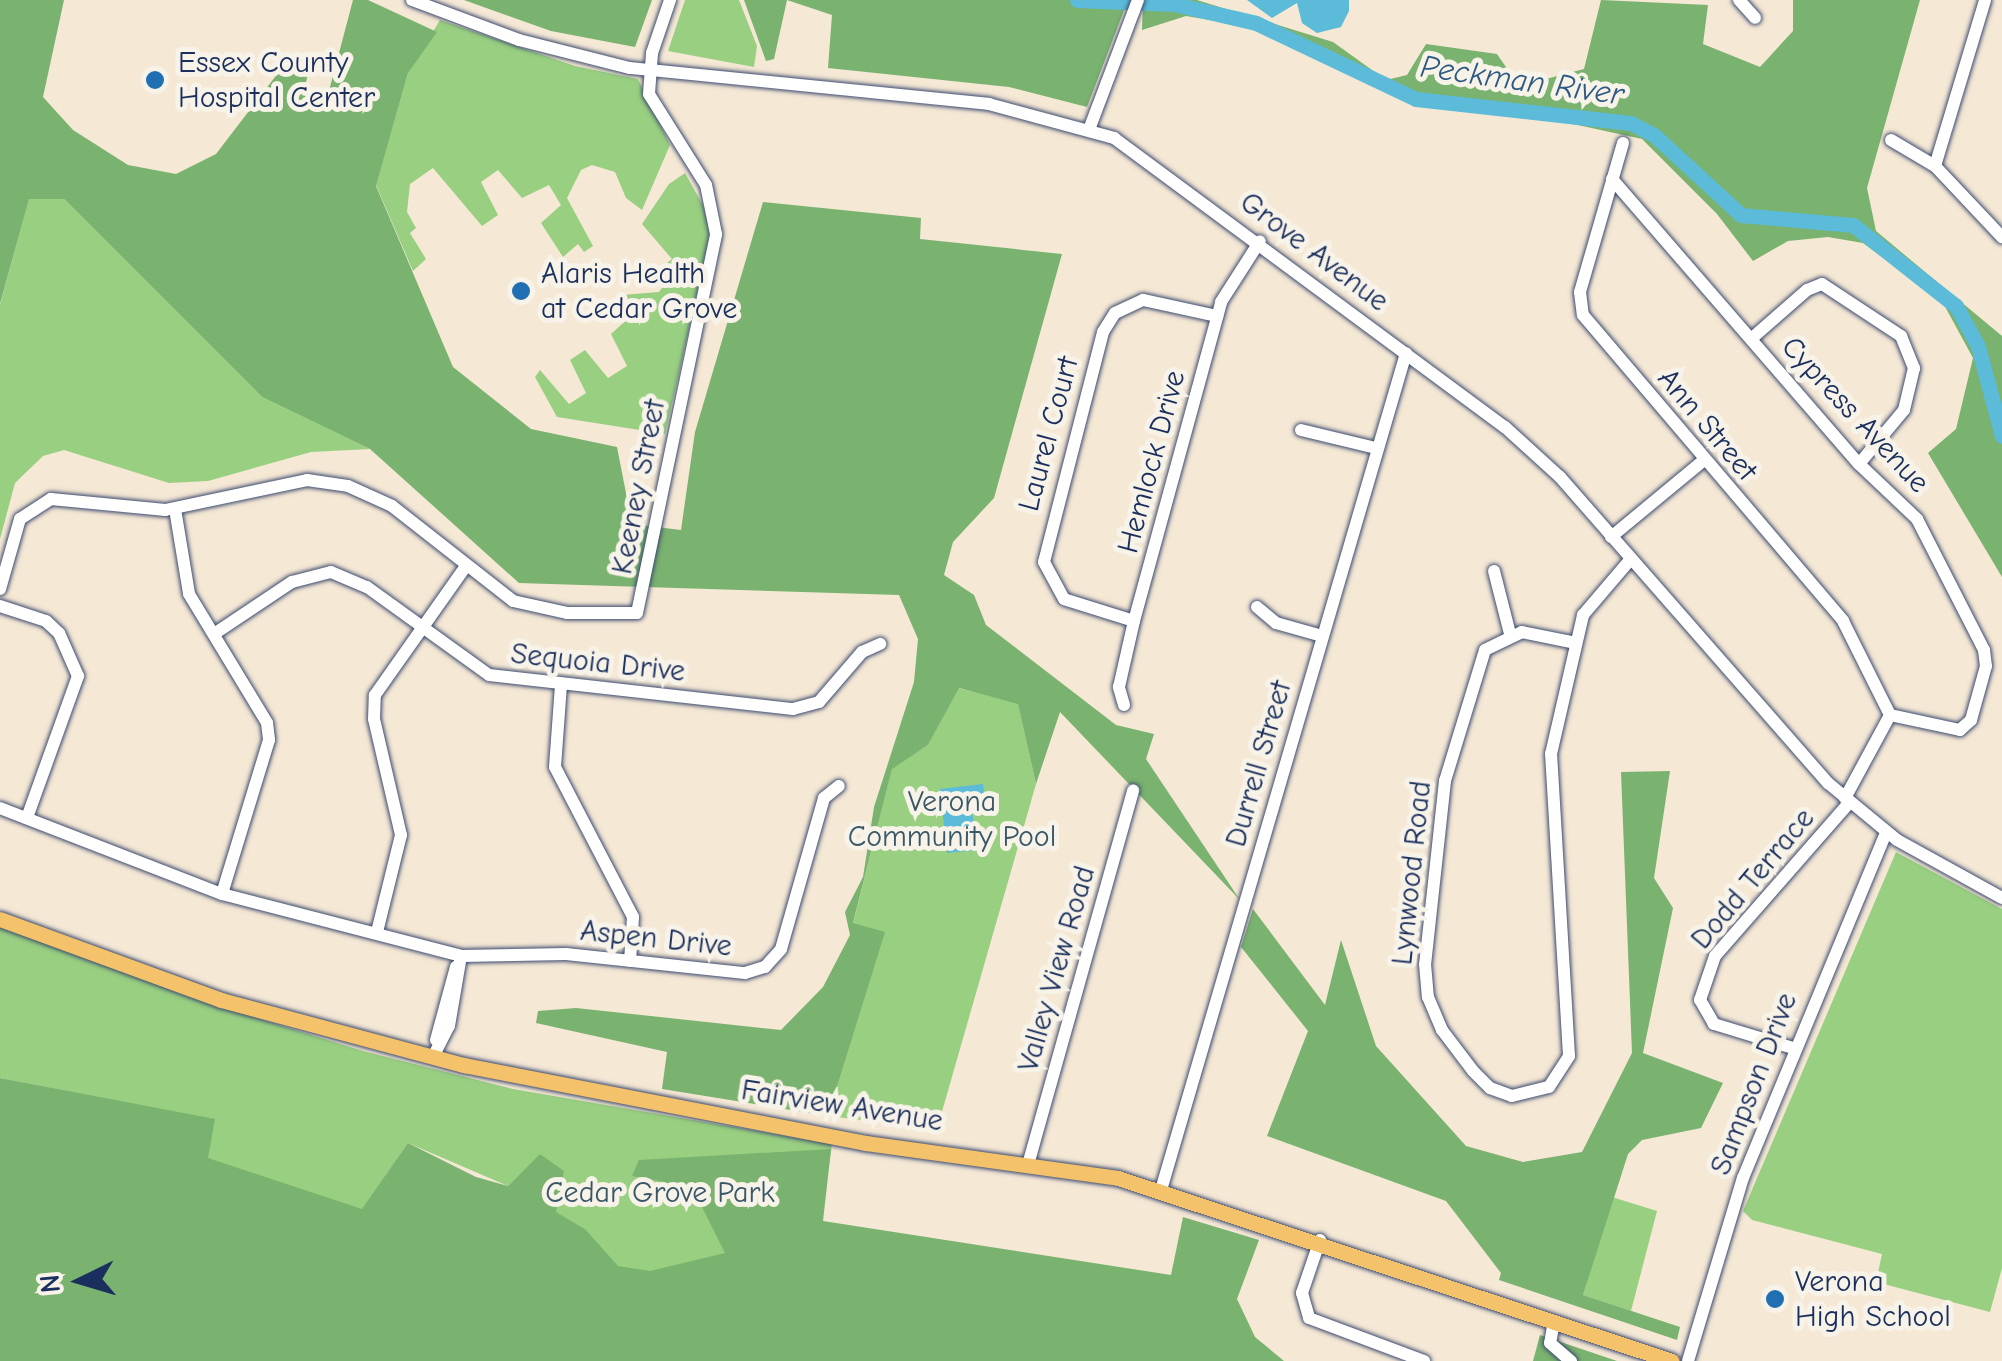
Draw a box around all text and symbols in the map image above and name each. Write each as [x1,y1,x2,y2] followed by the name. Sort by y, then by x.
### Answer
[178,45,375,116] place label: Essex County Hospital Center
[1418,48,1626,114] water label: Peckman River
[142,67,168,93] marker: Essex County Hospital Center
[1233,184,1395,320] street label: Grove Avenue
[541,256,737,326] place label: Alaris Health at Cedar Grove
[510,280,532,302] marker: Alaris Health at Cedar Grove
[1773,329,1937,501] street label: Cypress Avenue
[1011,353,1087,515] street label: Laurel Court
[1650,361,1764,489] street label: Ann Street
[1110,367,1194,557] street label: Hemlock Drive
[604,397,674,577] street label: Keeney Street
[509,636,687,690] street label: Sequoia Drive
[1218,677,1300,851] street label: Durrell Street
[1384,779,1440,967] street label: Lynwood Road
[848,784,1056,854] park label: Verona Community Pool
[1684,801,1822,957] street label: Dodd Terrace
[1010,862,1104,1076] street label: Valley View Road
[579,913,733,965] street label: Aspen Drive
[1703,988,1805,1180] street label: Sampson Drive
[739,1072,945,1140] street label: Fairview Avenue
[545,1175,775,1211] park label: Cedar Grove Park
[30,1231,130,1331] north arrow
[1795,1264,1951,1334] place label: Verona High School
[33,1273,67,1294] text: N
[1764,1288,1786,1310] marker: Verona High School

